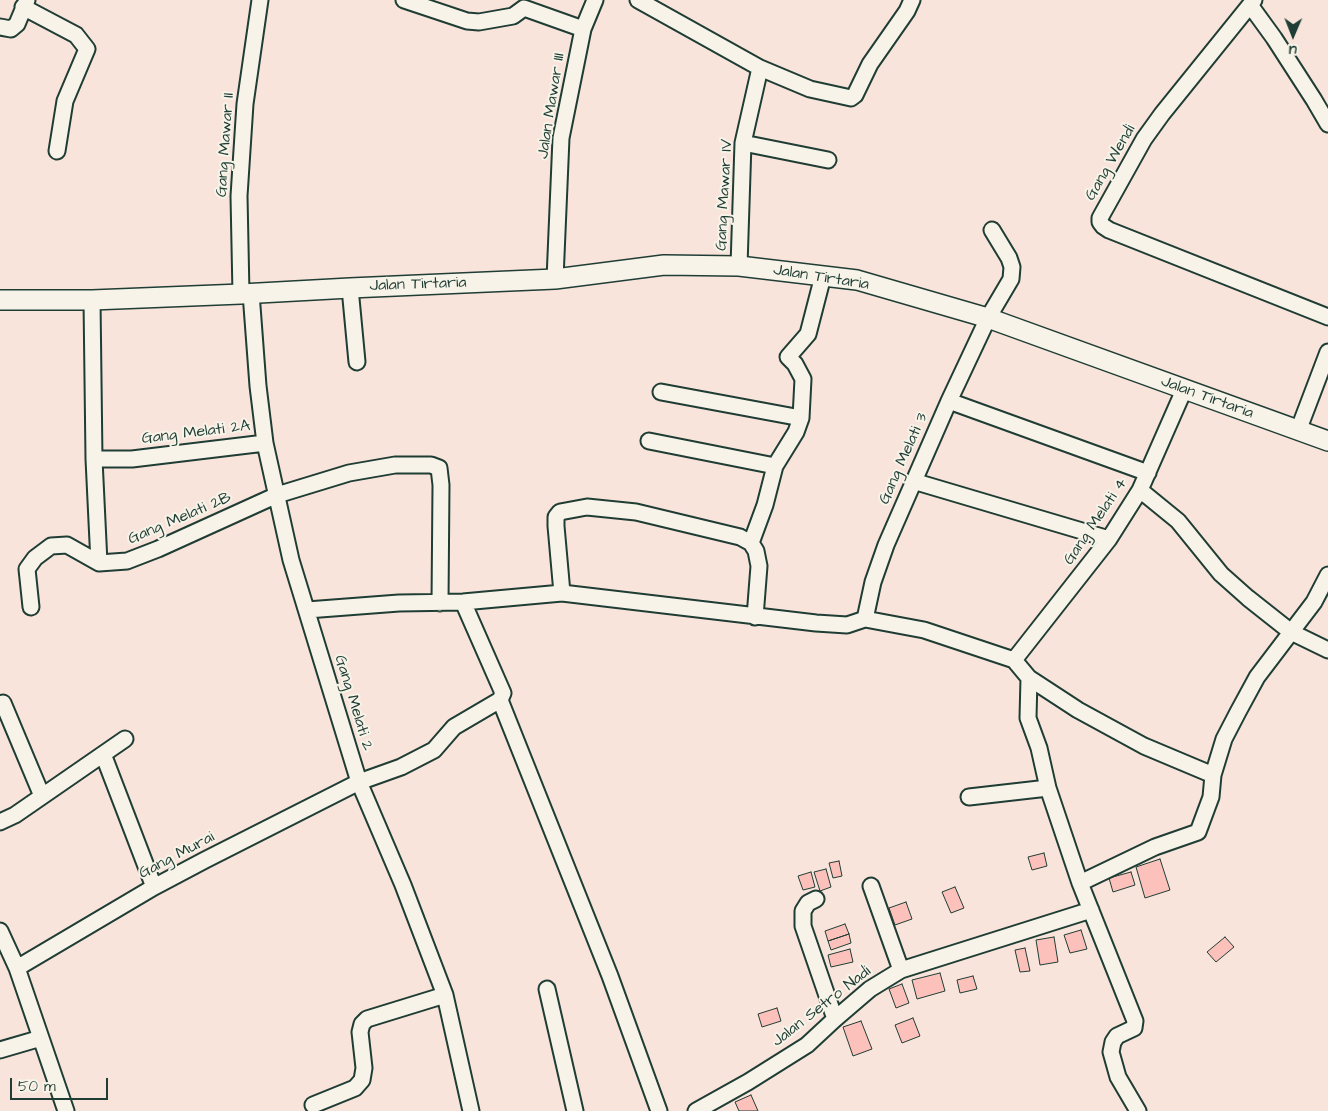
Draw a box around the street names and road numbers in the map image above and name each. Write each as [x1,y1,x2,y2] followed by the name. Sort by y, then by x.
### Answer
[534,52,570,160] street label: Jalan Mawar III
[213,92,239,198] street label: Gang Mawar II
[1082,122,1140,204] street label: Gang Wendi
[712,139,738,251] street label: Gang Mawar IV
[772,261,870,295] street label: Jalan Tirtaria
[369,274,467,296] street label: Jalan Tirtaria
[1158,372,1256,424] street label: Jalan Tirtaria
[875,410,933,508] street label: Gang Melati 3
[141,417,251,449] street label: Gang Melati 2A
[1060,475,1132,569] street label: Gang Melati 4
[126,489,234,549] street label: Gang Melati 2B
[329,653,377,753] street label: Gang Melati 2
[136,828,218,884] street label: Gang Murai
[769,962,875,1052] street label: Jalan Setro Nadi

